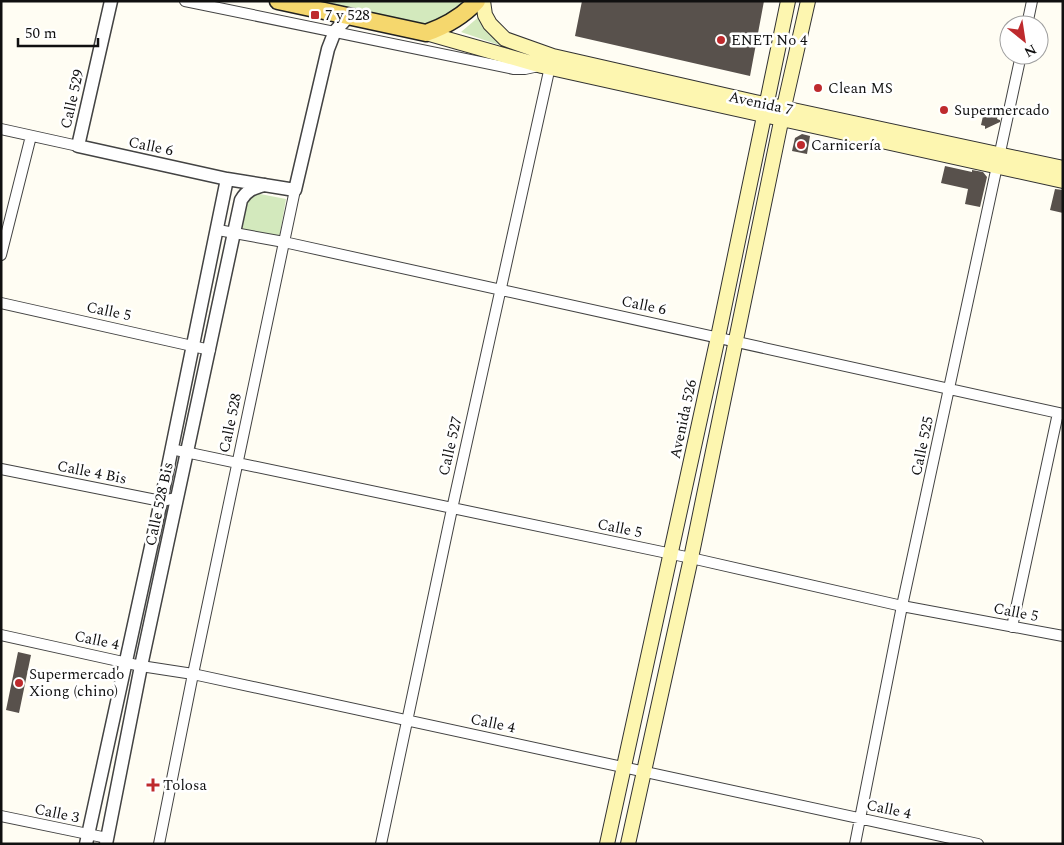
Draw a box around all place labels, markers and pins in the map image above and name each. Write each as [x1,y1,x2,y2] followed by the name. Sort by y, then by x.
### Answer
[325,4,370,27] place label: 7 y 528
[309,9,321,21] marker: 7 y 528
[731,29,808,52] place label: ENET No 4
[715,34,727,46] marker: ENET No 4
[828,77,893,100] place label: Clean MS
[812,82,824,94] marker: Clean MS
[954,99,1049,122] place label: Supermercado
[938,104,950,116] marker: Supermercado
[811,134,882,157] place label: Carnicería
[795,139,807,151] marker: Carnicería
[29,663,124,703] place label: Supermercado Xiong (chino)
[13,677,25,689] marker: Supermercado Xiong (chino)
[163,774,207,797] place label: Tolosa
[147,779,159,791] marker: Tolosa

